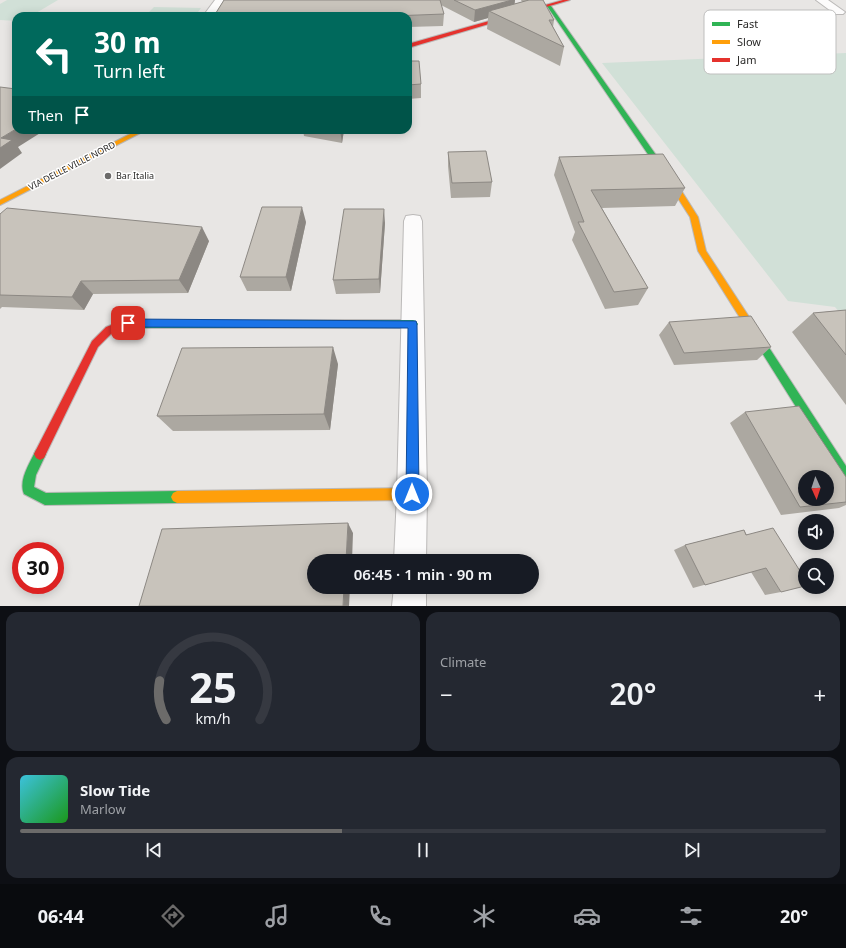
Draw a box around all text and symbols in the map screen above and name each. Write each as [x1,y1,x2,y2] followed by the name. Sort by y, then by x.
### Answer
[704,10,836,74] legend
[737,16,758,31] text: Fast
[94,23,161,61] text: 30 m
[28,28,80,80] icon: left
[737,34,761,49] text: Slow
[736,52,756,67] text: Jam
[94,59,165,83] text: Turn left
[71,104,93,126] icon: arrive
[28,105,63,125] text: Then
[26,138,118,193] street label: VIA DELLE VILLE NORD
[116,169,154,182] place label: Bar Italia
[103,171,113,181] marker: Bar Italia
[111,306,145,340] pin
[117,312,139,334] icon: arrive
[798,470,834,506] north arrow
[798,470,834,594] map controls
[391,473,433,515] position arrow
[798,514,834,550] button: sound
[12,542,64,594] speed limit sign: 30
[798,558,834,594] button: search
[354,564,492,584] text: 06:45 · 1 min · 90 m
[440,653,486,671] text: Climate
[189,658,237,714] text: 25
[609,673,657,714] text: 20°
[440,679,453,709] text: −
[813,679,826,709] text: +
[195,708,231,727] text: km/h
[80,780,150,800] text: Slow Tide
[80,800,126,818] text: Marlow
[143,839,165,861] icon: previous
[412,839,434,861] icon: pause
[681,839,703,861] icon: next
[159,902,187,930] icon: directions
[263,902,291,930] icon: music
[366,902,394,930] icon: phone
[470,902,498,930] icon: climate
[573,902,601,930] icon: car
[677,902,705,930] icon: filters
[38,904,84,928] text: 06:44
[780,904,808,928] text: 20°

